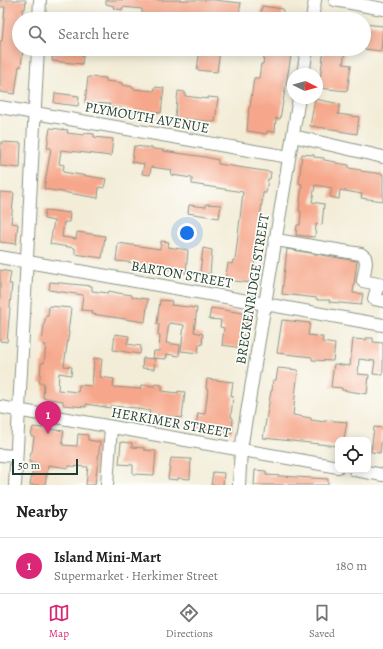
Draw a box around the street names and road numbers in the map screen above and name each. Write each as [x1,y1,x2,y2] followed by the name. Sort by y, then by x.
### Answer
[83,97,211,138] street label: PLYMOUTH AVENUE
[231,212,274,366] street label: BRECKENRIDGE STREET
[130,256,235,293] street label: BARTON STREET
[110,403,232,442] street label: HERKIMER STREET

